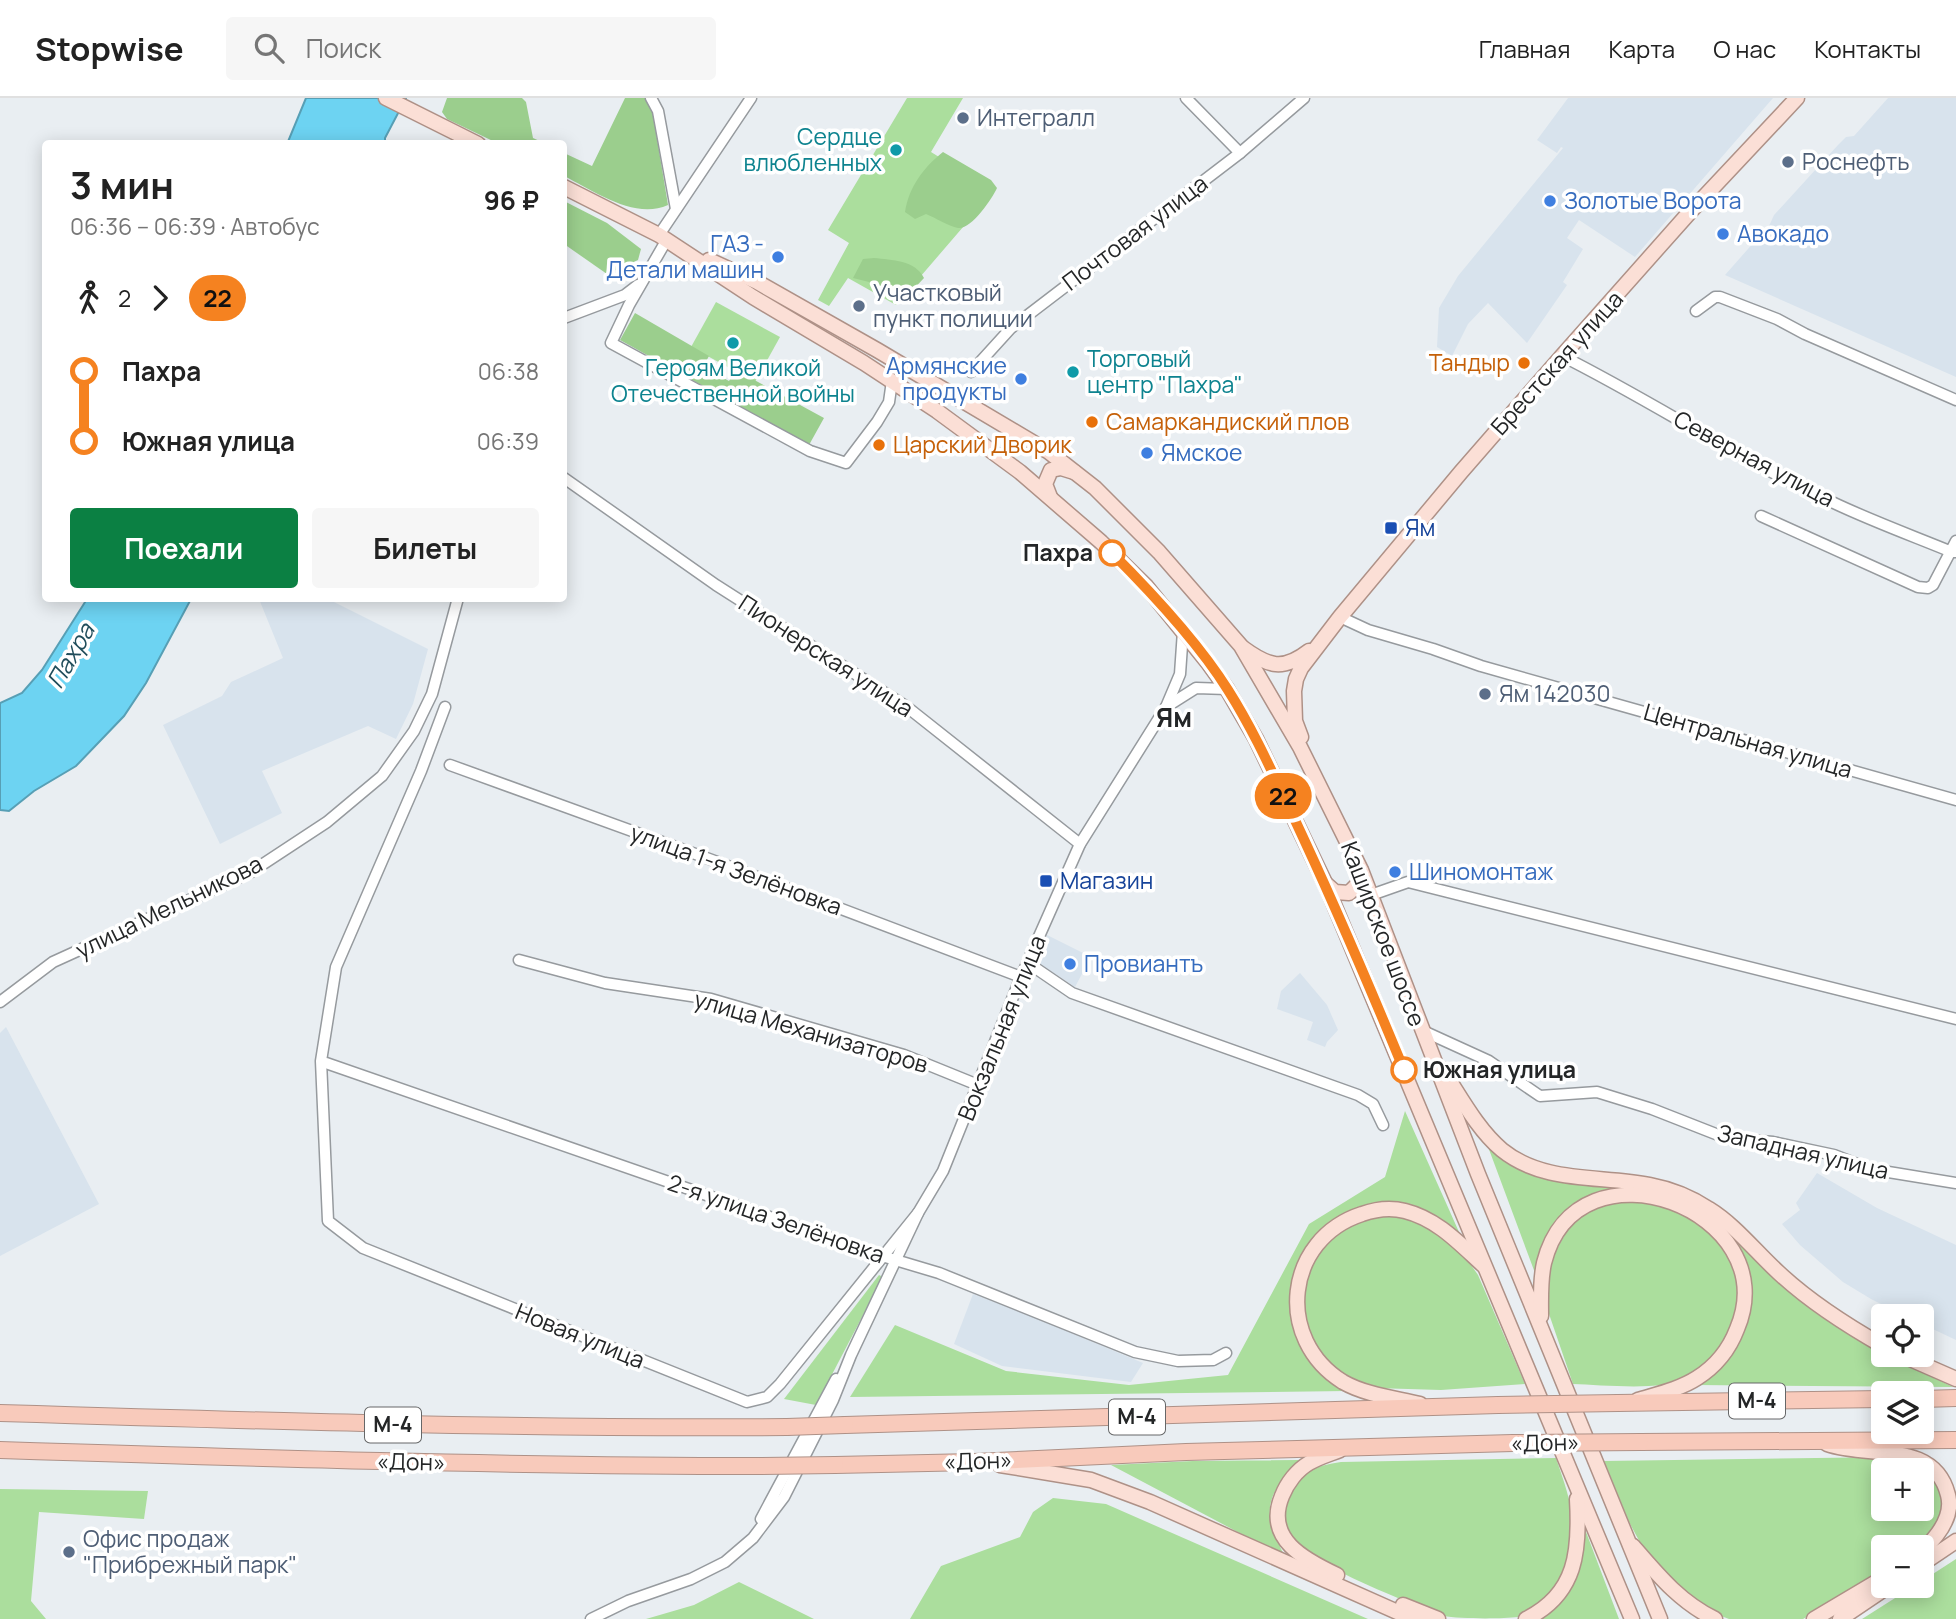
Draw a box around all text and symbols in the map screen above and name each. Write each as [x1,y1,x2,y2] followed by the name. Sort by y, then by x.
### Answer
[226,17,716,80] search box
[35,26,184,71] text: Stopwise
[250,29,288,67] icon: search
[306,30,381,66] text: Поиск
[1479,32,1570,65] text: Главная
[1608,32,1675,65] text: Карта
[1713,32,1776,65] text: О нас
[1814,32,1921,65] text: Контакты
[977,101,1095,133] place label: Интегралл
[955,110,971,126] marker: Интегралл
[743,120,882,178] place label: Сердце влюбленных
[888,142,904,158] marker: Сердце влюбленных
[1802,145,1909,177] place label: Роснефть
[1780,154,1796,170] marker: Роснефть
[70,158,174,210] text: 3 мин
[1055,167,1214,297] street label: Почтовая улица
[484,182,539,218] text: 96 ₽
[1564,184,1742,216] place label: Золотые Ворота
[1542,193,1558,209] marker: Золотые Ворота
[70,210,320,242] text: 06:36 – 06:39 · Автобус
[1737,217,1829,249] place label: Авокадо
[1715,226,1731,242] marker: Авокадо
[606,227,764,285] place label: ГАЗ - Детали машин
[770,249,786,265] marker: ГАЗ - Детали машин
[873,276,1033,334] place label: Участковый пункт полиции
[70,279,108,317] icon: walk
[141,279,179,317] icon: forward
[203,281,232,314] text: 22
[118,282,131,314] text: 2
[1483,283,1630,441] street label: Брестская улица
[851,298,867,314] marker: Участковый пункт полиции
[725,335,741,351] marker: Героям Великой Отечественной войны
[1087,342,1243,400] place label: Торговый центр "Пахра"
[1429,346,1510,378] place label: Тандыр
[886,349,1007,407] place label: Армянские продукты
[611,351,855,409] place label: Героям Великой Отечественной войны
[122,353,201,389] text: Пахра
[478,355,539,387] text: 06:38
[1516,355,1532,371] marker: Тандыр
[1065,364,1081,380] marker: Торговый центр "Пахра"
[1013,371,1029,387] marker: Армянские продукты
[1668,402,1841,514] street label: Северная улица
[1106,405,1349,437] place label: Самаркандиский плов
[1084,414,1100,430] marker: Самаркандиский плов
[122,423,295,459] text: Южная улица
[477,425,539,457] text: 06:39
[893,428,1072,460] place label: Царский Дворик
[1161,436,1242,468] place label: Ямское
[871,437,887,453] marker: Царский Дворик
[1139,445,1155,461] marker: Ямское
[70,508,298,588] button: Поехали
[312,508,539,588] button: Билеты
[1405,511,1435,543] place label: Ям
[1383,520,1399,536] marker: Ям
[1023,536,1093,568] place label: Пахра
[1099,540,1125,566] marker: Пахра
[733,587,920,724] street label: Пионерская улица
[38,615,102,694] water label: Пахра
[1499,677,1610,709] place label: Ям 142030
[1477,686,1493,702] marker: Ям 142030
[1640,695,1856,785] street label: Центральная улица
[1156,699,1192,735] district label: Ям
[1252,773,1314,819] line badge: 22
[1269,779,1297,812] text: 22
[626,816,847,922] street label: улица 1-я Зелёновка
[1334,837,1434,1031] street label: Каширское шоссе
[70,847,267,965] street label: улица Мельникова
[1409,855,1553,887] place label: Шиномонтаж
[1060,864,1153,896] place label: Магазин
[1387,864,1403,880] marker: Шиномонтаж
[1038,873,1054,889] marker: Магазин
[949,930,1053,1125] street label: Вокзальная улица
[1084,947,1203,979] place label: Провиантъ
[1062,956,1078,972] marker: Провиантъ
[691,982,932,1080] street label: улица Механизаторов
[1423,1053,1576,1085] place label: Южная улица
[1391,1057,1417,1083] marker: Южная улица
[1714,1116,1892,1186] street label: Западная улица
[664,1166,889,1270] street label: 2-я улица Зелёновка
[511,1295,650,1376] street label: Новая улица
[1871,1304,1934,1598] map controls
[1871,1304,1934,1367] button: locate
[1871,1381,1934,1444] button: layers
[1729,1384,1785,1418] road number: М-4
[1109,1400,1165,1434] road number: М-4
[365,1408,421,1442] road number: М-4
[1510,1425,1580,1459] street label: «Дон»
[943,1443,1013,1477] street label: «Дон»
[376,1444,446,1478] street label: «Дон»
[1871,1458,1934,1521] button: +
[83,1522,297,1580] place label: Офис продаж "Прибрежный парк"
[1871,1535,1934,1598] button: −
[61,1544,77,1560] marker: Офис продаж "Прибрежный парк"

